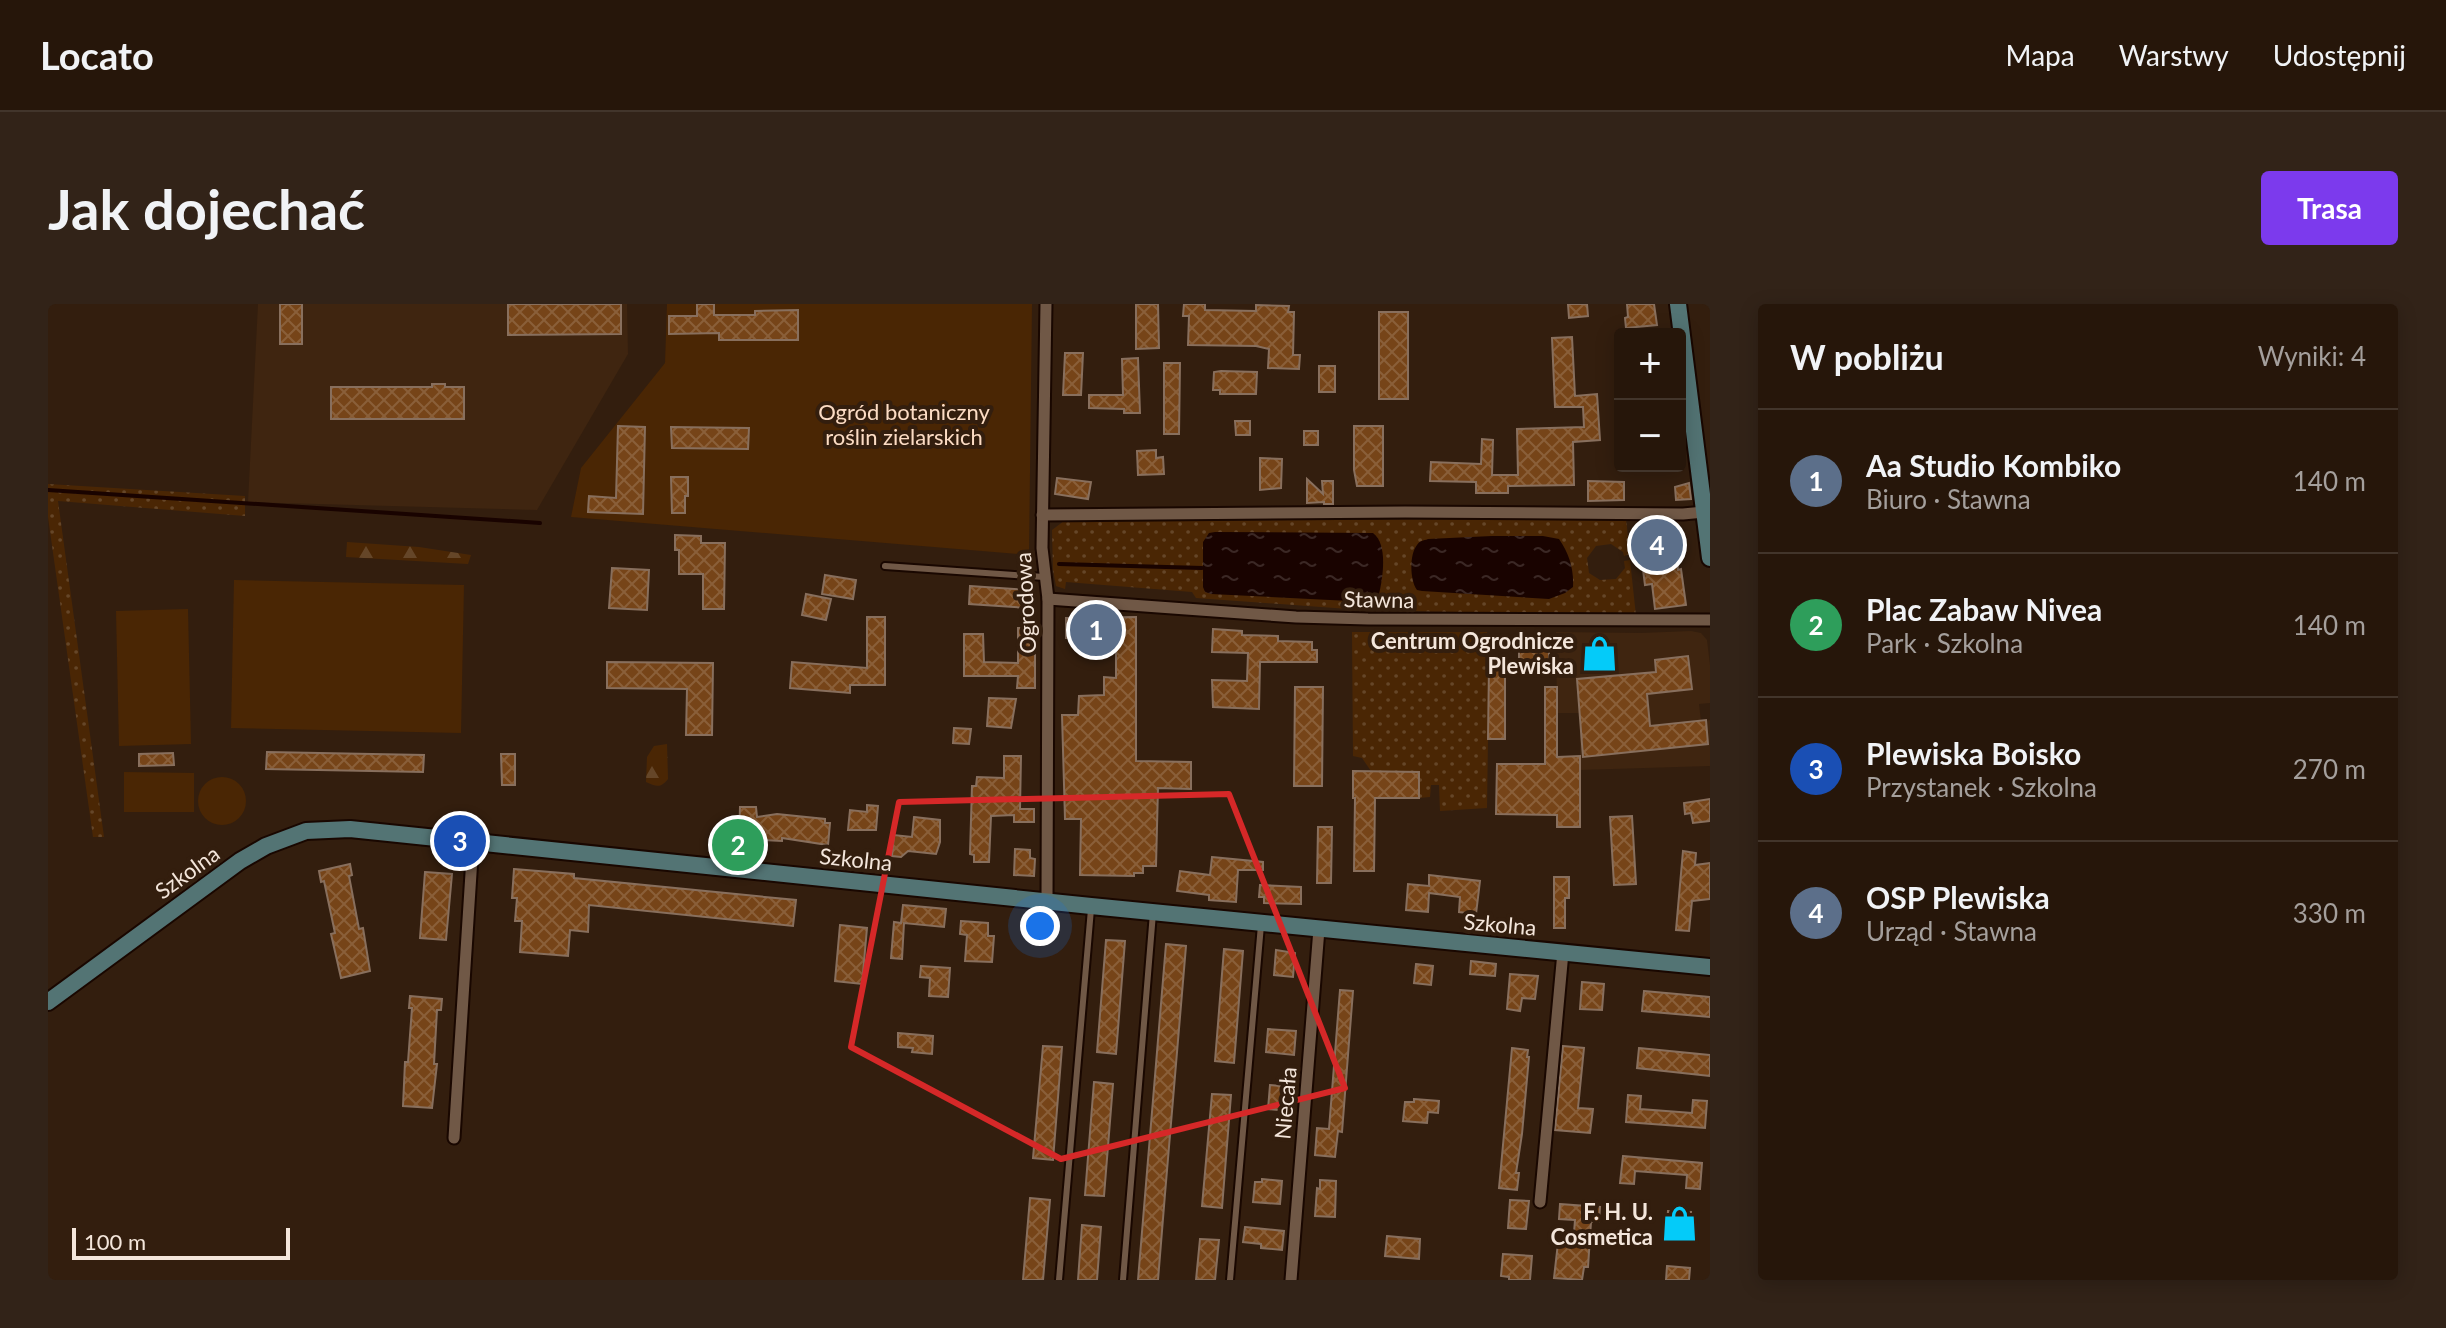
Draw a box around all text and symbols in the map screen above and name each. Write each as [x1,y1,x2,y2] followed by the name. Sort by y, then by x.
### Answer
[40,32,154,78] text: Locato
[2006,38,2075,72] text: Mapa
[2119,38,2229,72] text: Warstwy
[2273,38,2406,72] text: Udostępnij
[2261,171,2398,245] button: Trasa
[48,175,365,242] text: Jak dojechać
[1614,328,1686,472] map controls
[1614,328,1686,400] button: +
[1790,336,1944,377] text: W pobliżu
[2258,340,2366,372] text: Wyniki: 4
[818,398,990,450] park label: Ogród botaniczny roślin zielarskich
[1614,400,1686,472] button: −
[1866,447,2121,483] text: Aa Studio Kombiko
[1808,465,1824,497] text: 1
[2293,465,2366,497] text: 140 m
[1866,483,2031,515] text: Biuro · Stawna
[1631,515,1683,575] pin: 4
[1009,552,1041,654] street label: Ogrodowa
[1343,585,1415,613] street label: Stawna
[1866,591,2102,627] text: Plac Zabaw Nivea
[1070,600,1122,660] pin: 1
[1808,609,1824,641] text: 2
[2293,609,2366,641] text: 140 m
[1371,627,1574,679] place label: Centrum Ogrodnicze Plewiska
[1866,627,2023,659] text: Park · Szkolna
[1581,634,1619,672] shop icon: Centrum Ogrodnicze Plewiska
[1866,735,2081,771] text: Plewiska Boisko
[1808,753,1824,785] text: 3
[2293,753,2366,785] text: 270 m
[1866,771,2097,803] text: Przystanek · Szkolna
[434,811,486,871] pin: 3
[712,815,764,875] pin: 2
[150,840,224,904] street label: Szkolna
[818,842,894,876] street label: Szkolna
[1866,879,2050,915] text: OSP Plewiska
[1808,897,1824,929] text: 4
[2293,897,2366,929] text: 330 m
[1020,906,1060,946] your location
[1462,907,1538,941] street label: Szkolna
[1866,915,2037,947] text: Urząd · Stawna
[1268,1066,1302,1140] street label: Niecała
[1550,1198,1653,1250] place label: F. H. U. Cosmetica
[1660,1205,1698,1243] shop icon: F. H. U. Cosmetica
[72,1224,290,1260] scale bar
[84,1228,146,1255] text: 100 m

